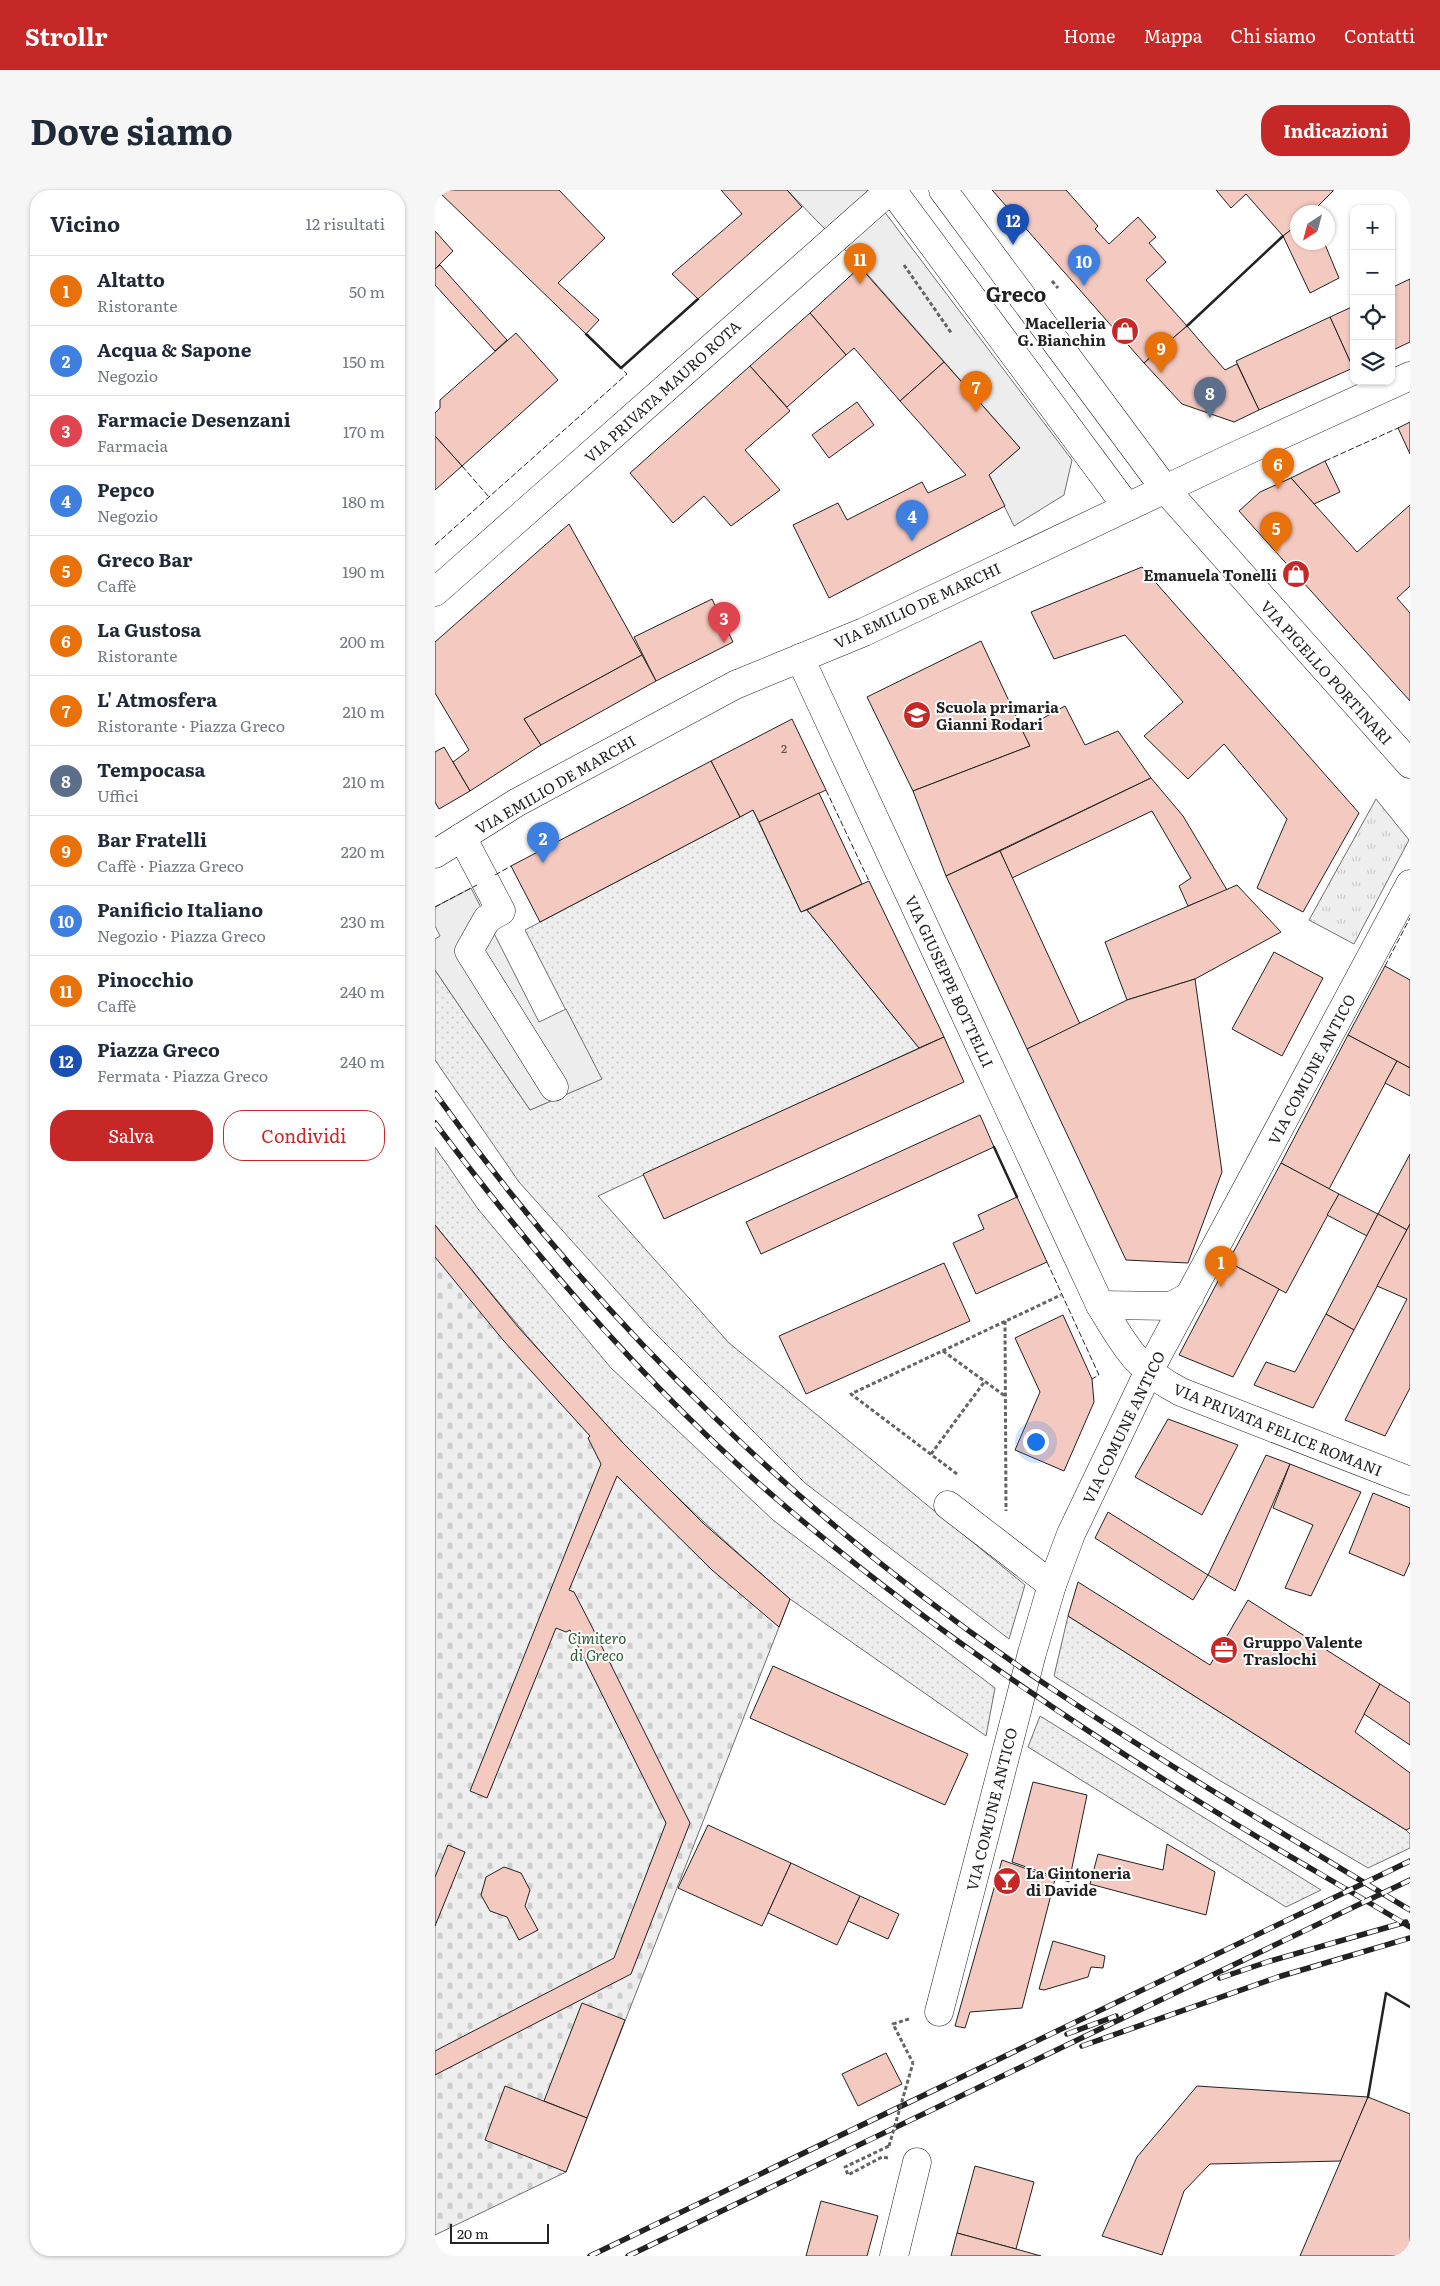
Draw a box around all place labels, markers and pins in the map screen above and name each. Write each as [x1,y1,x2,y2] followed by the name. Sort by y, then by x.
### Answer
[997,204,1029,245] pin: 12
[844,243,876,284] pin: 11
[1068,245,1100,286] pin: 10
[1018,311,1107,351] place label: Macelleria G. Bianchin
[1110,316,1140,346] shop icon: Macelleria G. Bianchin
[1145,332,1177,373] pin: 9
[960,371,992,412] pin: 7
[1194,377,1226,418] pin: 8
[1262,448,1294,489] pin: 6
[896,500,928,541] pin: 4
[1260,512,1292,553] pin: 5
[1281,559,1311,589] shop icon: Emanuela Tonelli
[1143,563,1278,586] place label: Emanuela Tonelli
[708,602,740,643] pin: 3
[936,695,1059,735] place label: Scuola primaria Gianni Rodari
[902,700,932,730] school or university icon: Scuola primaria Gianni Rodari
[527,822,559,863] pin: 2
[1205,1246,1237,1287] pin: 1
[1243,1630,1363,1670] place label: Gruppo Valente Traslochi
[1209,1635,1239,1665] office icon: Gruppo Valente Traslochi
[1026,1861,1131,1901] place label: La Gintoneria di Davide
[992,1866,1022,1896] bar icon: La Gintoneria di Davide

